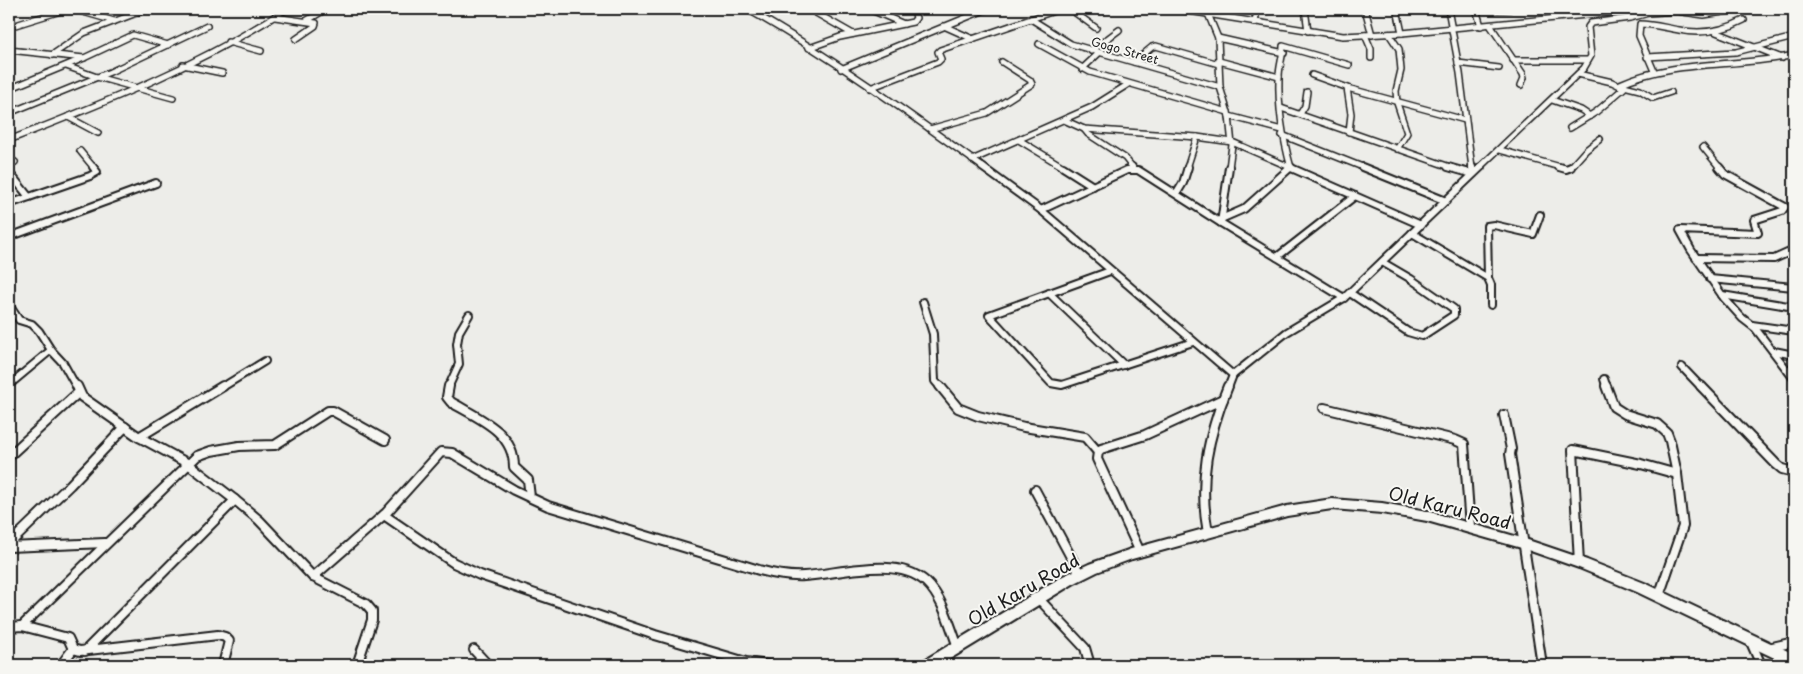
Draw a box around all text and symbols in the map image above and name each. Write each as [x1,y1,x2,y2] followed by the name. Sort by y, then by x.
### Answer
[1089,32,1161,68] street label: Gogo Street
[1386,479,1514,535] street label: Old Karu Road
[962,546,1084,632] street label: Old Karu Road

